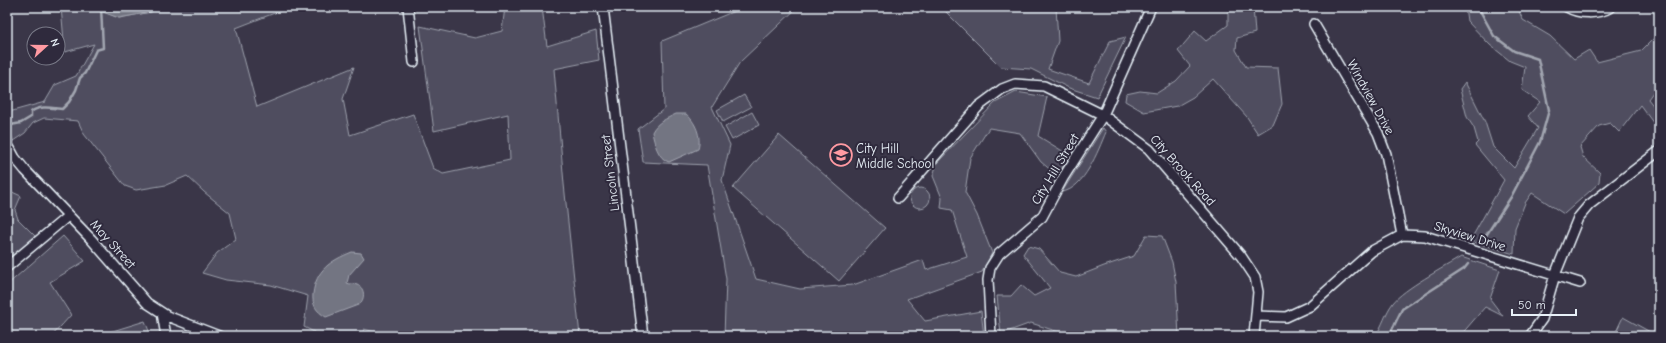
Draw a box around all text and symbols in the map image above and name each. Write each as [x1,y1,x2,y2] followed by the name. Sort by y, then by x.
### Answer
[26,26,66,66] north arrow
[48,37,62,48] text: N
[1344,57,1398,137] street label: Windview Drive
[1028,130,1083,207] street label: City Hill Street
[1147,131,1219,209] street label: City Brook Road
[598,133,622,212] street label: Lincoln Street
[856,141,934,171] place label: City Hill Middle School
[828,142,854,168] school or university icon: City Hill Middle School
[87,217,140,272] street label: May Street
[1432,218,1508,254] street label: Skyview Drive
[1512,291,1576,317] scale bar
[1518,298,1546,312] text: 50 m

